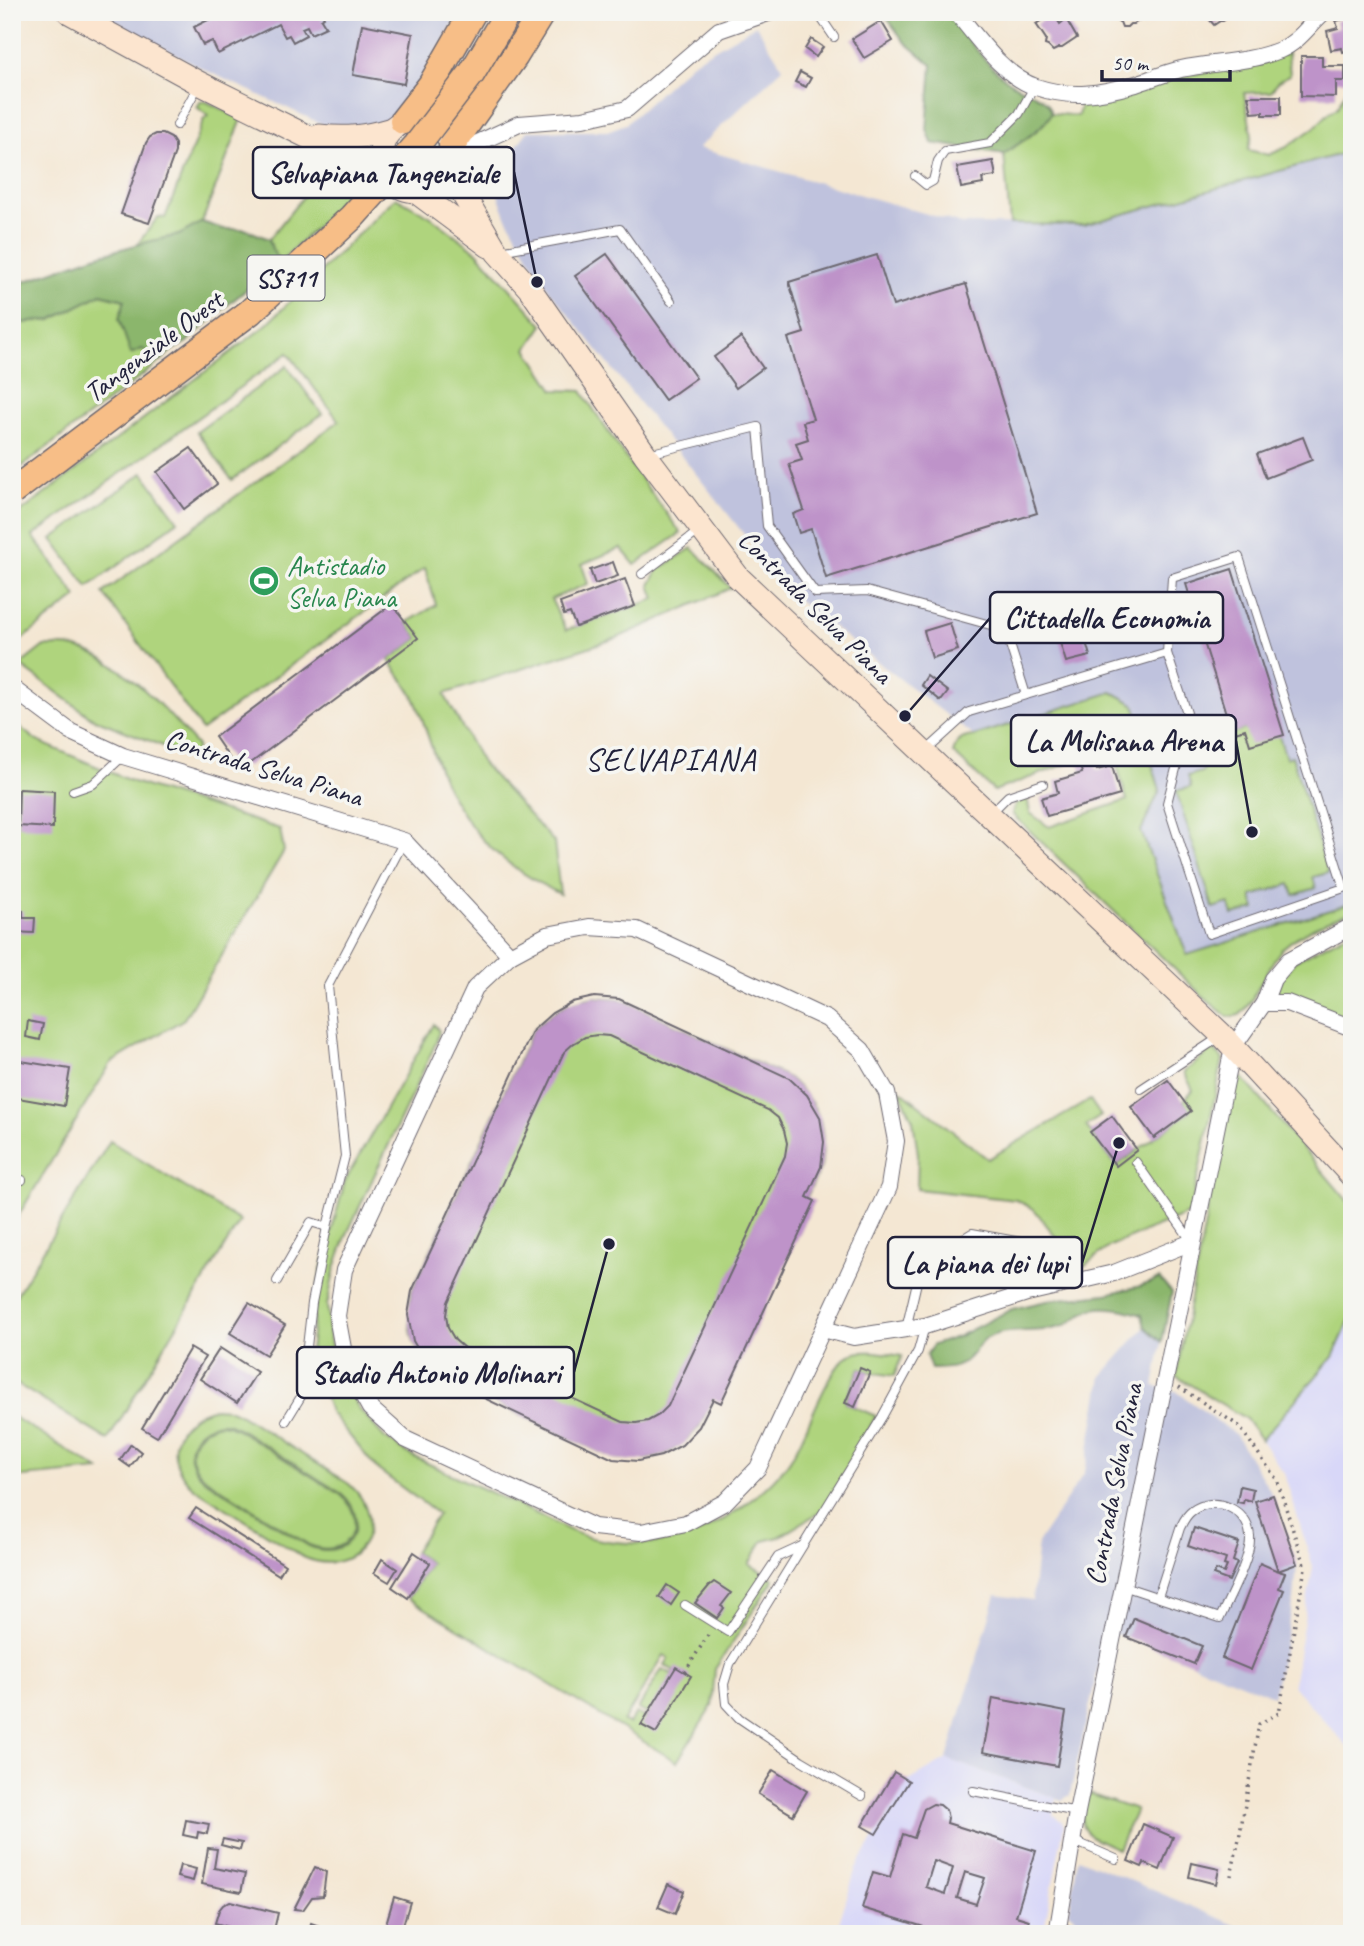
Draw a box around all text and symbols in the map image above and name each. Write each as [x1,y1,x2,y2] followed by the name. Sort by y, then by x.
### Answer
[1102,38,1229,82] scale bar
[1112,50,1150,76] text: 50 m
[253,147,514,198] callout: Selvapiana Tangenziale
[267,154,502,192] text: Selvapiana Tangenziale
[247,256,324,300] road number: SS711
[77,281,232,410] street label: Tangenziale Ovest
[731,522,901,692] street label: Contrada Selva Piana
[287,548,398,615] place label: Antistadio Selva Piana
[247,564,281,598] sports icon: Antistadio Selva Piana
[990,592,1223,643] callout: Cittadella Economia
[1004,599,1212,637] text: Cittadella Economia
[1011,715,1236,766] callout: La Molisana Arena
[161,721,368,815] street label: Contrada Selva Piana
[1025,722,1225,760] text: La Molisana Arena
[585,739,757,780] district label: SELVAPIANA
[888,1237,1082,1288] callout: La piana dei lupi
[902,1244,1072,1282] text: La piana dei lupi
[297,1347,574,1398] callout: Stadio Antonio Molinari
[311,1354,565,1392] text: Stadio Antonio Molinari
[1077,1379,1150,1588] street label: Contrada Selva Piana

